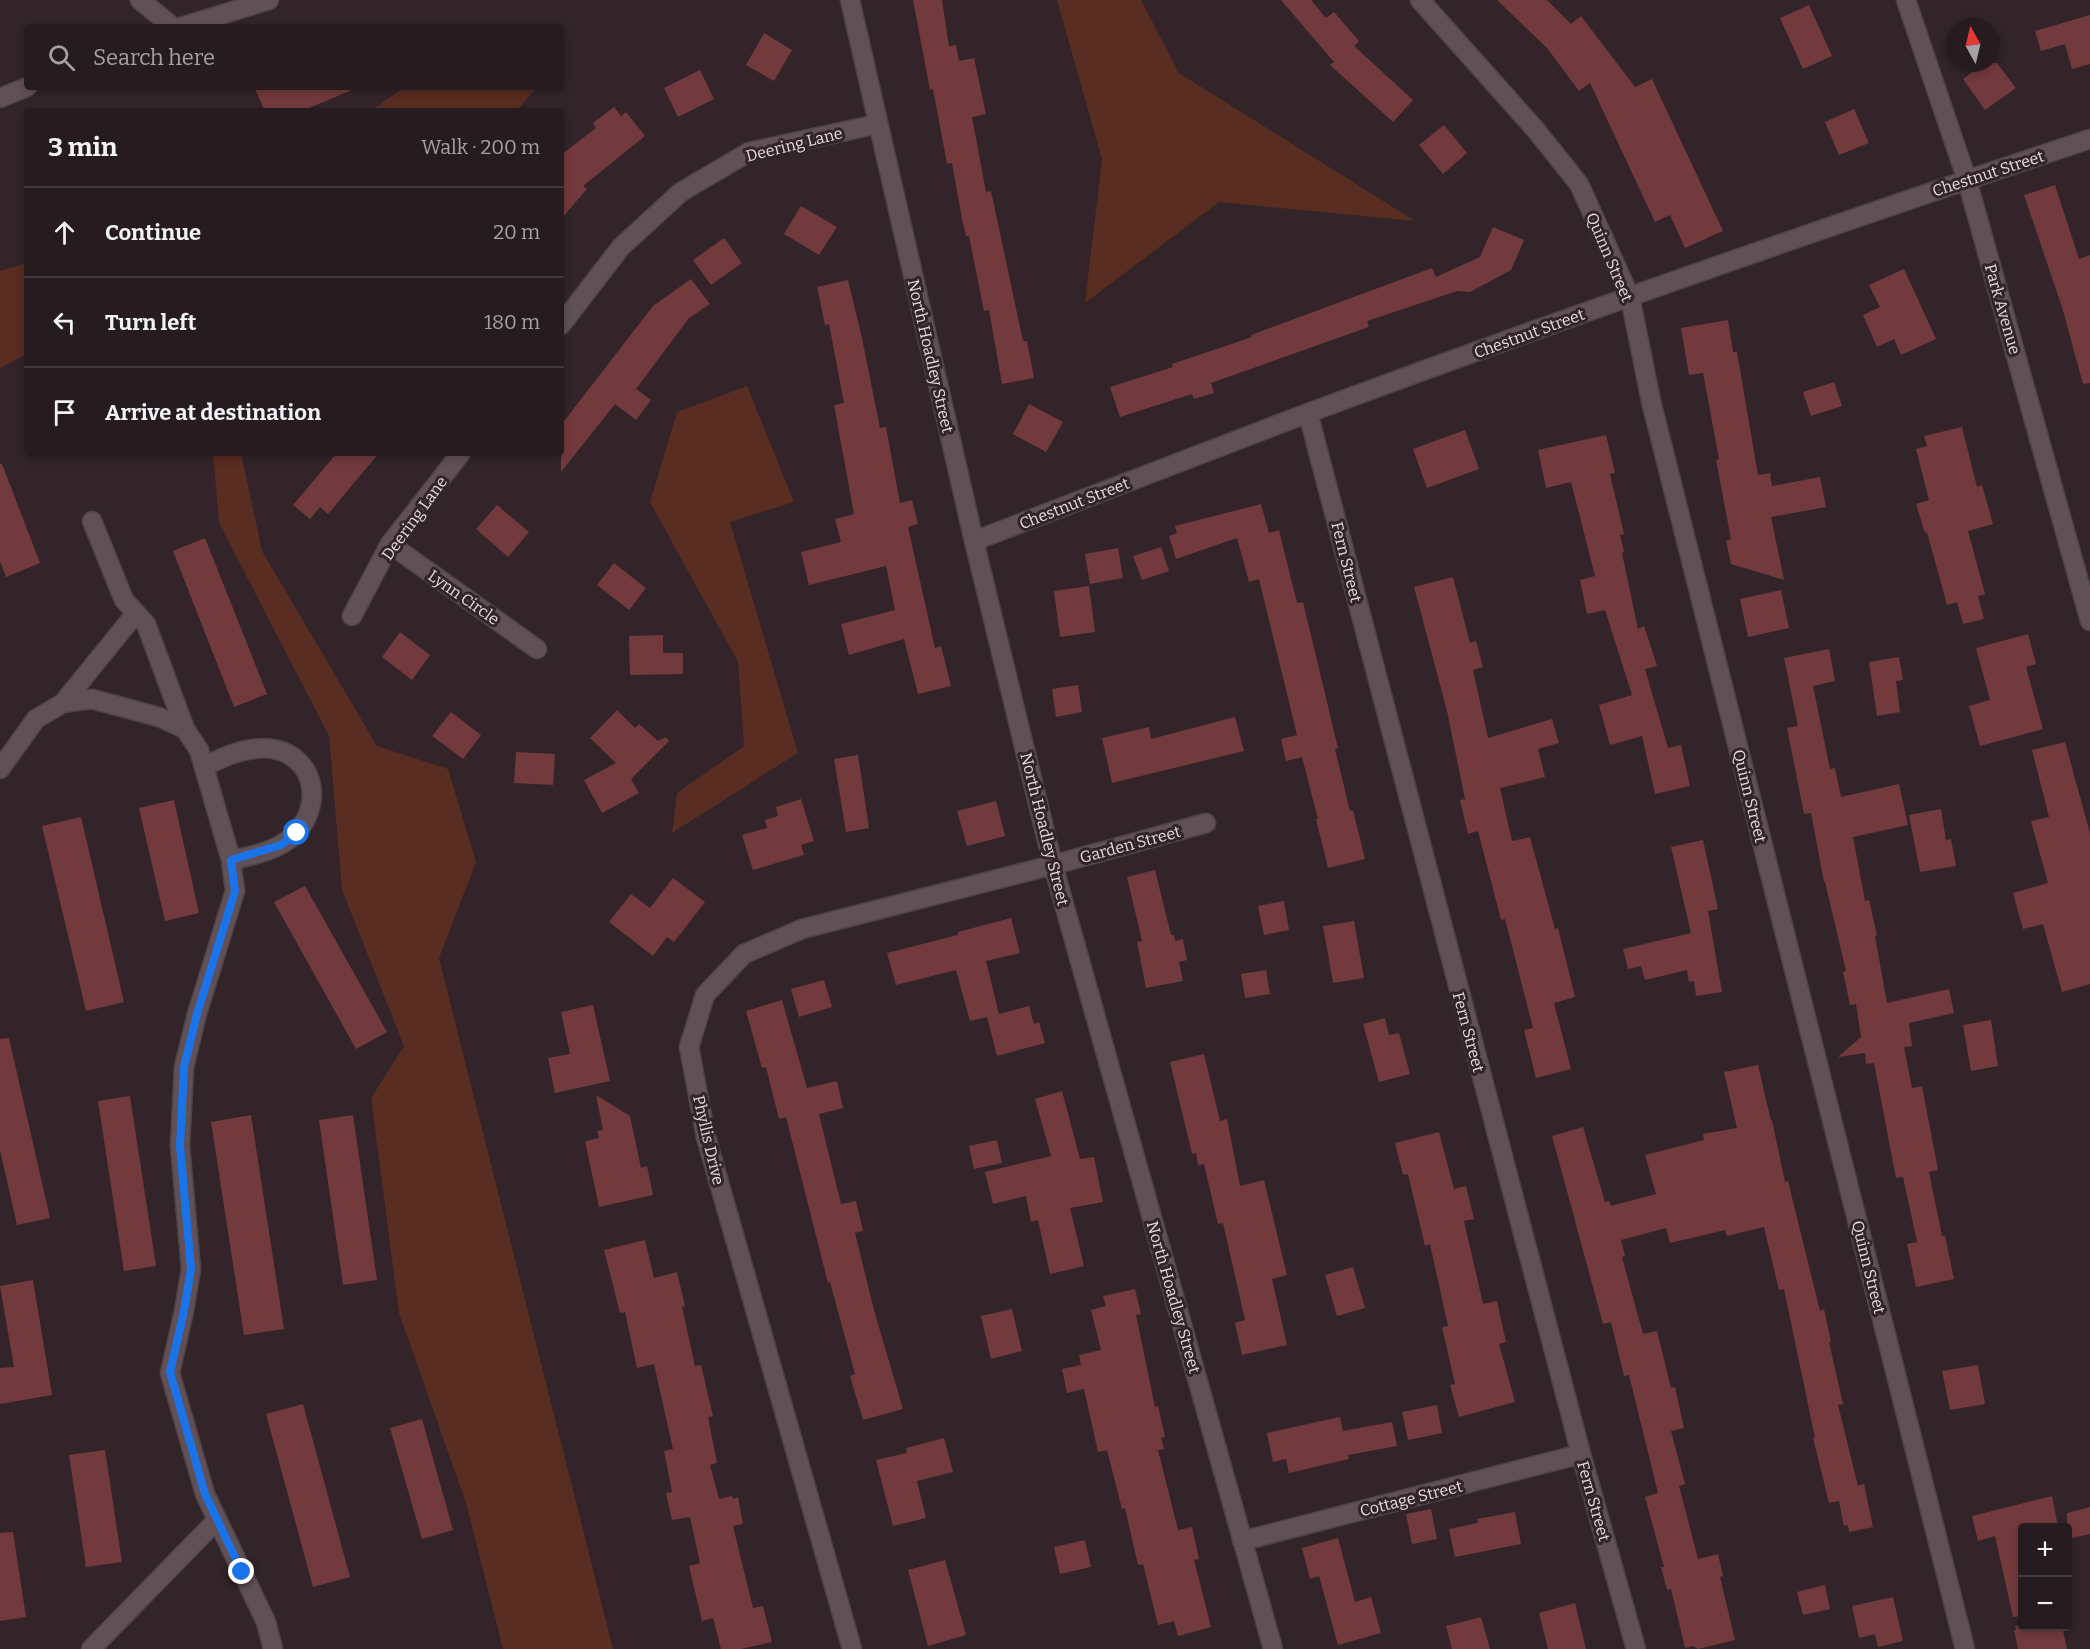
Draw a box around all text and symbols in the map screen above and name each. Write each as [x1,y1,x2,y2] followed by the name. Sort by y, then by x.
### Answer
[1946,18,2000,72] north arrow
[24,24,564,90] search box
[45,41,78,74] icon: search
[93,44,215,71] text: Search here
[744,123,844,166] street label: Deering Lane
[48,132,117,163] text: 3 min
[421,135,540,159] text: Walk · 200 m
[1930,146,2047,200] street label: Chestnut Street
[1582,210,1637,305] street label: Quinn Street
[48,216,81,249] icon: ahead
[105,219,201,246] text: Continue
[493,220,540,244] text: 20 m
[1981,262,2024,357] street label: Park Avenue
[904,277,957,435] street label: North Hoadley Street
[1471,305,1587,362] street label: Chestnut Street
[48,306,81,339] icon: left
[105,309,197,336] text: Turn left
[484,310,540,334] text: 180 m
[48,396,81,429] icon: arrive
[105,399,321,426] text: Arrive at destination
[378,473,451,564] street label: Deering Lane
[1017,474,1132,533] street label: Chestnut Street
[1327,520,1366,605] street label: Fern Street
[424,566,503,629] street label: Lynn Circle
[1729,748,1770,845] street label: Quinn Street
[1016,751,1073,908] street label: North Hoadley Street
[283,819,309,845] route start
[1078,822,1183,867] street label: Garden Street
[1449,990,1488,1075] street label: Fern Street
[689,1093,728,1187] street label: Phyllis Drive
[1143,1219,1204,1376] street label: North Hoadley Street
[1848,1219,1889,1316] street label: Quinn Street
[1573,1459,1614,1544] street label: Fern Street
[1358,1477,1465,1520] street label: Cottage Street
[2018,1523,2072,1631] map controls
[2018,1523,2072,1577] button: +
[228,1558,254,1584] route end
[2018,1577,2072,1631] button: −

